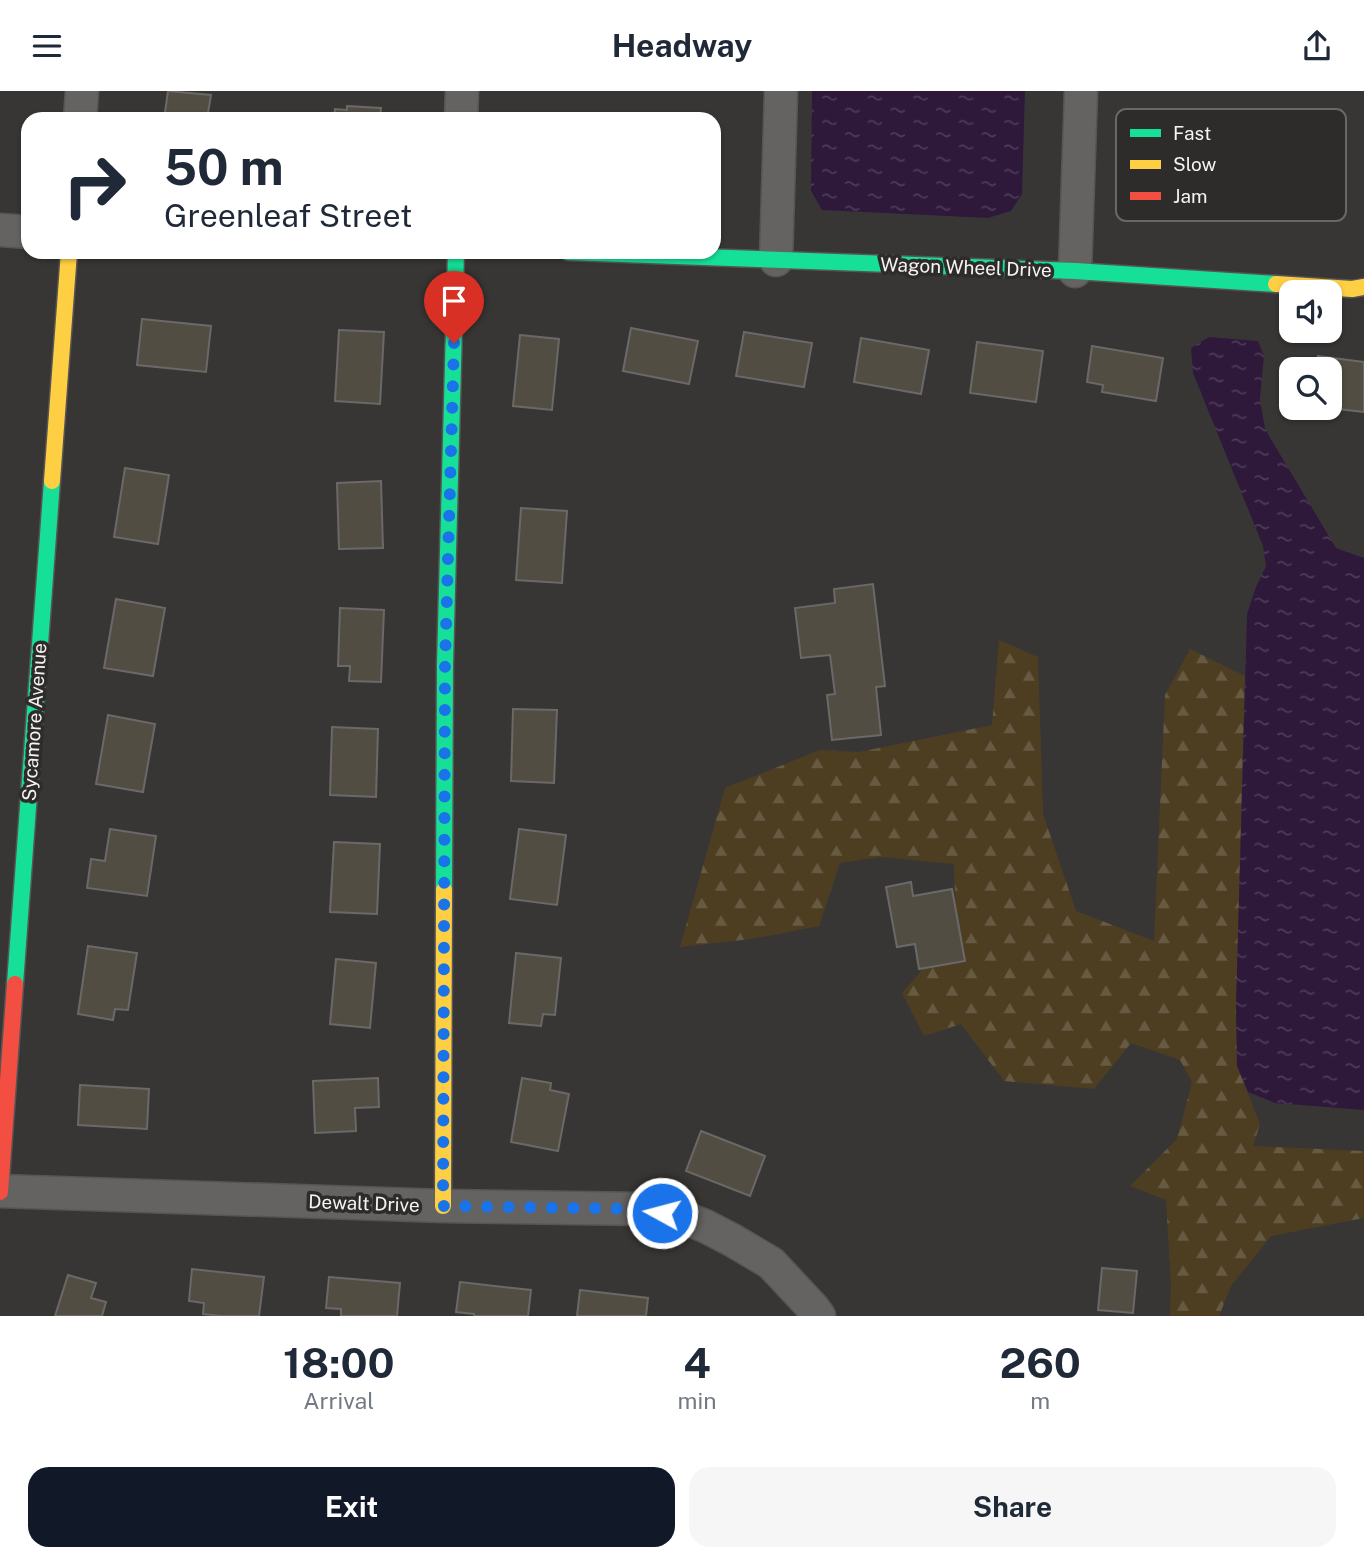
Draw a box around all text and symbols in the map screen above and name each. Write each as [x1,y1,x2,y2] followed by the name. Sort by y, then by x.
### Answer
[28,27,66,65] icon: menu
[612,27,752,64] text: Headway
[1298,27,1336,65] icon: share
[1116,109,1346,221] legend
[1173,122,1211,144] text: Fast
[164,138,284,196] text: 50 m
[49,140,140,231] icon: right
[1173,153,1217,175] text: Slow
[1173,185,1207,207] text: Jam
[164,197,412,234] text: Greenleaf Street
[880,253,1052,281] street label: Wagon Wheel Drive
[424,271,484,343] pin
[1279,280,1342,420] map controls
[1279,280,1342,343] button: sound
[435,282,473,320] icon: arrive
[1279,357,1342,420] button: search
[17,642,51,802] street label: Sycamore Avenue
[625,1176,699,1250] position arrow
[308,1190,420,1216] street label: Dewalt Drive
[283,1338,395,1387] text: 18:00
[683,1338,711,1387] text: 4
[1000,1338,1081,1387] text: 260
[303,1387,374,1414] text: Arrival
[678,1387,717,1414] text: min
[1030,1387,1050,1414] text: m
[28,1467,675,1547] button: Exit
[689,1467,1336,1547] button: Share

